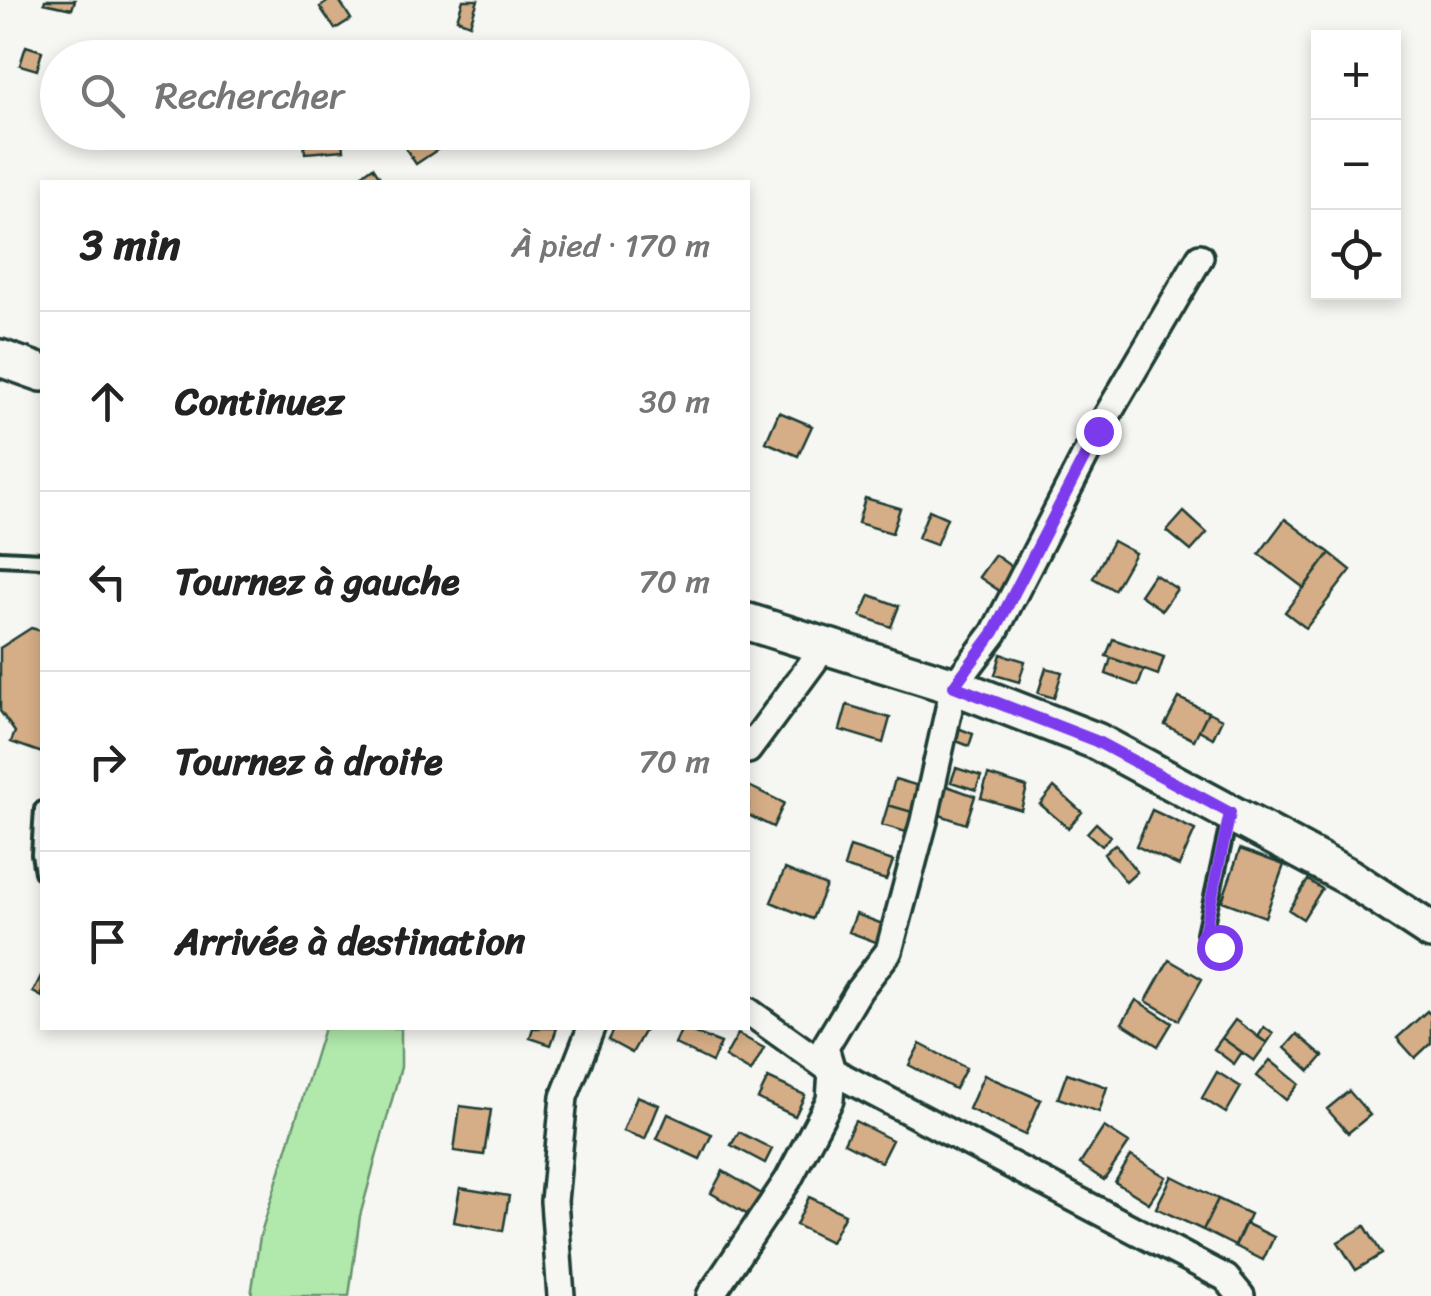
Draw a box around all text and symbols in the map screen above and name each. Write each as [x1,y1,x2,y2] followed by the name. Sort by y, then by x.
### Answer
[1311,30,1401,300] map controls
[1311,30,1401,120] button: +
[40,40,750,150] search box
[155,62,344,129] text: Rechercher
[75,68,130,123] icon: search
[1311,120,1401,210] button: −
[80,208,180,282] text: 3 min
[1311,210,1401,300] button: locate
[511,217,710,274] text: À pied · 170 m
[175,368,344,435] text: Continuez
[639,373,710,430] text: 30 m
[80,374,135,429] icon: ahead
[1076,409,1122,455] route end
[175,548,459,615] text: Tournez à gauche
[639,553,710,610] text: 70 m
[80,554,135,609] icon: left
[175,728,443,795] text: Tournez à droite
[639,733,710,790] text: 70 m
[80,734,135,789] icon: right
[175,908,525,975] text: Arrivée à destination
[80,914,135,969] icon: arrive
[1197,925,1243,971] route start

